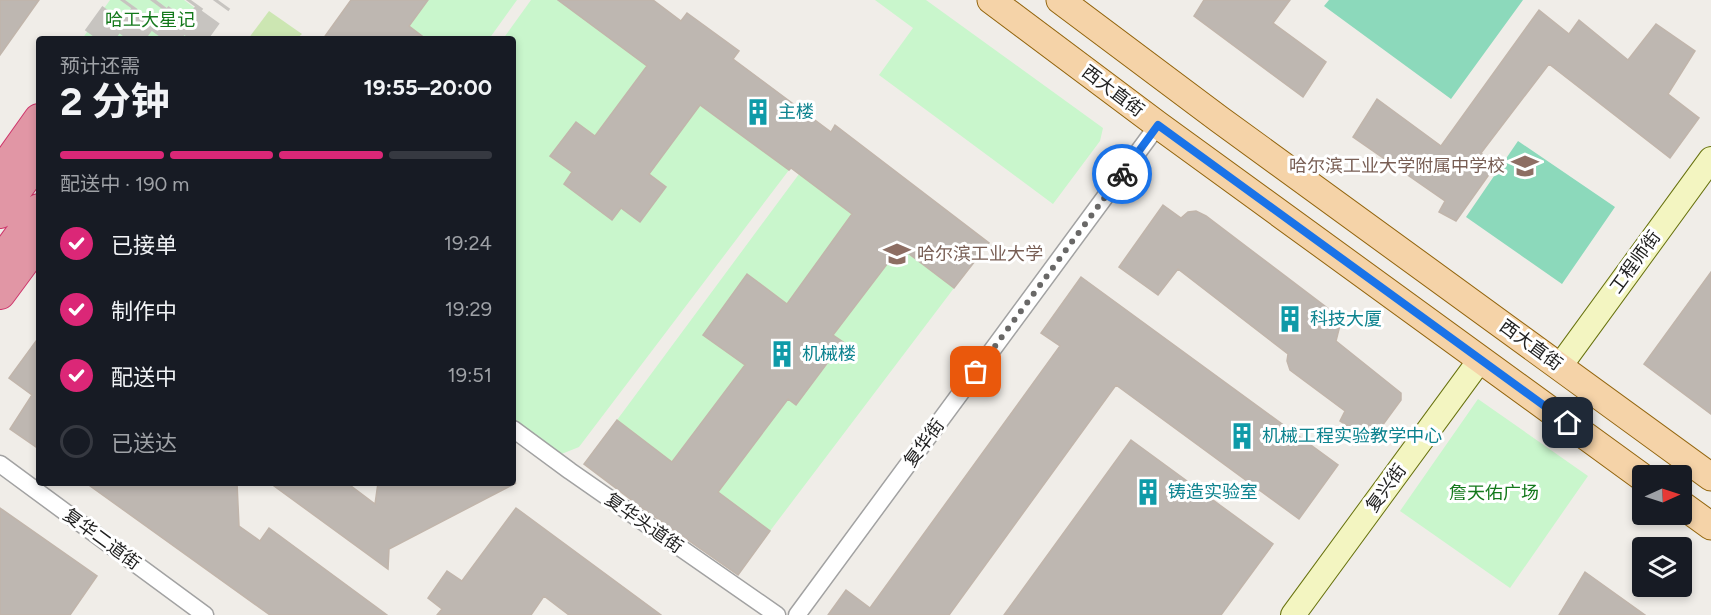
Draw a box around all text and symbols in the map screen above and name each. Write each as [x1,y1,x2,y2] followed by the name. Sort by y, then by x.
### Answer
[105,9,195,31] park label: 哈工大星记
[60,54,140,78] text: 预计还需
[1078,61,1148,121] street label: 西大直街
[364,74,492,101] text: 19:55–20:00
[60,78,170,125] text: 2 分钟
[743,97,773,127] building icon: 主楼
[778,101,814,123] place label: 主楼
[1092,144,1152,204] courier
[1510,151,1540,181] school or university icon: 哈尔滨工业大学附属中学校
[1289,155,1505,177] place label: 哈尔滨工业大学附属中学校
[1106,158,1139,191] icon: bike
[60,172,189,196] text: 配送中 · 190 m
[1605,226,1665,298] street label: 工程师街
[60,227,93,260] icon: check
[444,231,492,255] text: 19:24
[111,232,177,259] text: 已接单
[882,239,912,269] school or university icon: 哈尔滨工业大学
[917,243,1043,265] place label: 哈尔滨工业大学
[60,293,93,326] icon: check
[445,297,492,321] text: 19:29
[111,298,177,325] text: 制作中
[1275,304,1305,334] building icon: 科技大厦
[1310,308,1382,330] place label: 科技大厦
[1495,315,1567,375] street label: 西大直街
[767,339,797,369] building icon: 机械楼
[802,343,856,365] place label: 机械楼
[950,346,1001,397] pin
[959,355,992,388] icon: bag
[60,359,93,392] icon: check
[448,363,492,387] text: 19:51
[111,364,177,391] text: 配送中
[1542,397,1593,448] pin
[1551,406,1584,439] icon: home
[899,415,949,471] street label: 复华街
[1227,421,1257,451] building icon: 机械工程实验教学中心
[1262,425,1442,447] place label: 机械工程实验教学中心
[111,430,177,457] text: 已送达
[1361,460,1411,516] street label: 复兴街
[1632,465,1692,525] north arrow
[1632,465,1692,597] map controls
[1133,477,1163,507] building icon: 铸造实验室
[1168,481,1258,503] place label: 铸造实验室
[1449,482,1539,504] park label: 詹天佑广场
[601,488,687,558] street label: 复华头道街
[59,504,145,574] street label: 复华二道街
[1632,537,1692,597] button: layers

